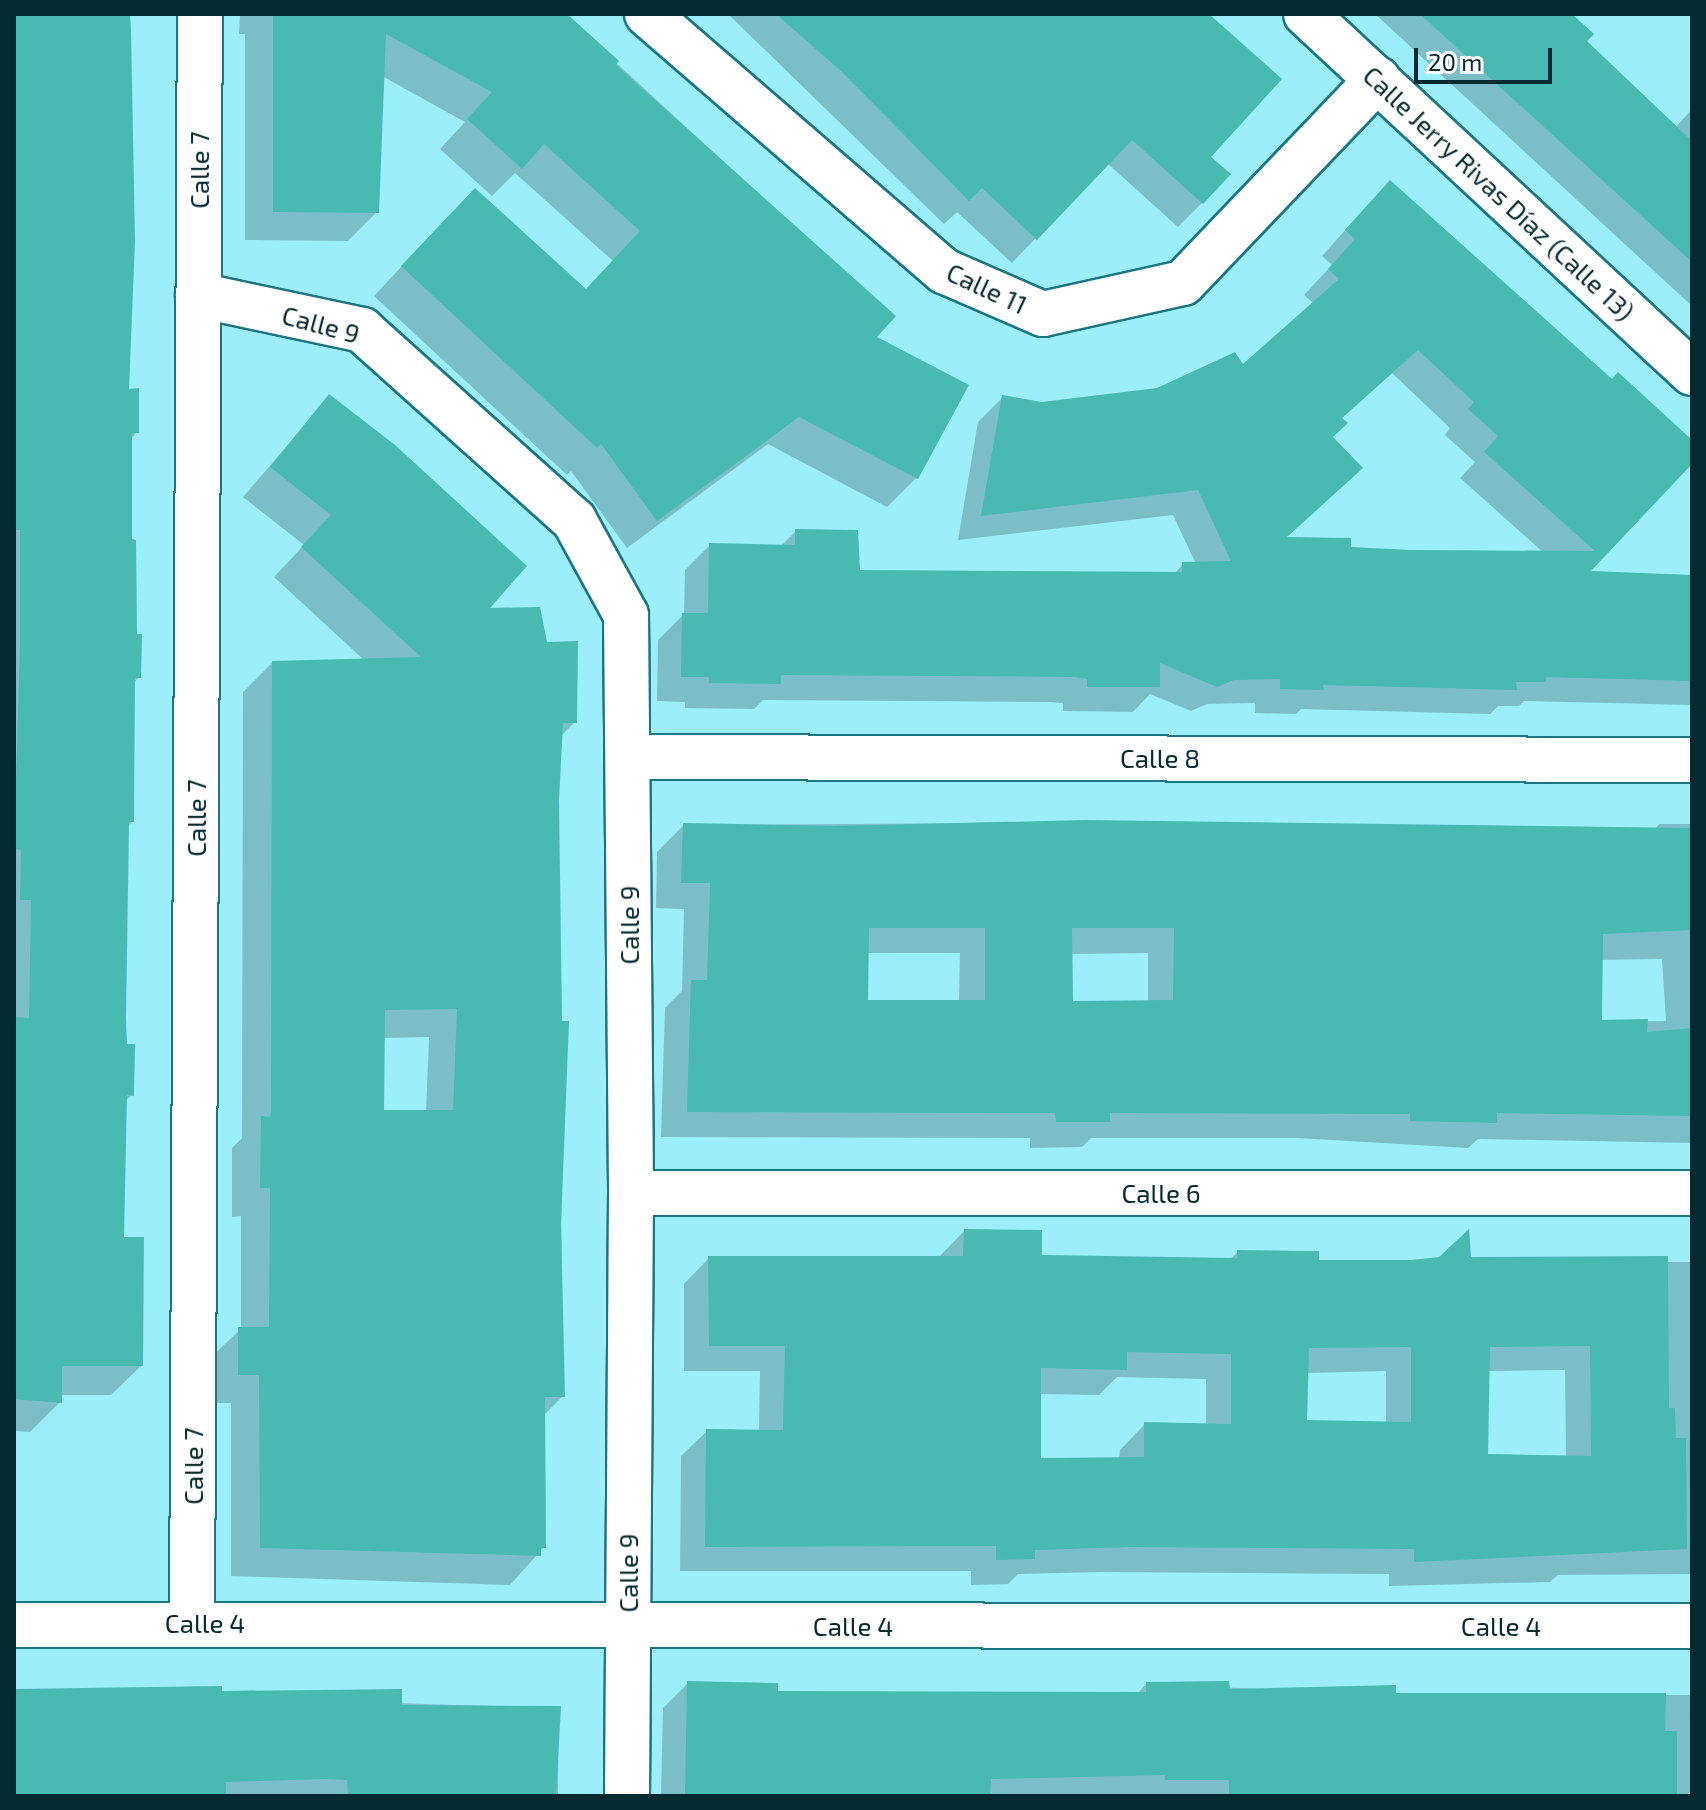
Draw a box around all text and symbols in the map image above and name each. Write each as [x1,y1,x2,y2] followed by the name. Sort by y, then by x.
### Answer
[1418,32,1556,82] scale bar
[1428,47,1482,76] text: 20 m
[1357,59,1641,327] street label: Calle Jerry Rivas Díaz (Calle 13)
[183,131,215,209] street label: Calle 7
[942,256,1032,320] street label: Calle 11
[279,299,363,349] street label: Calle 9
[1120,742,1200,774] street label: Calle 8
[180,779,212,857] street label: Calle 7
[613,885,645,965] street label: Calle 9
[1121,1177,1201,1209] street label: Calle 6
[177,1427,209,1505] street label: Calle 7
[612,1533,644,1613] street label: Calle 9
[165,1607,245,1639] street label: Calle 4
[813,1610,893,1642] street label: Calle 4
[1461,1610,1541,1642] street label: Calle 4

